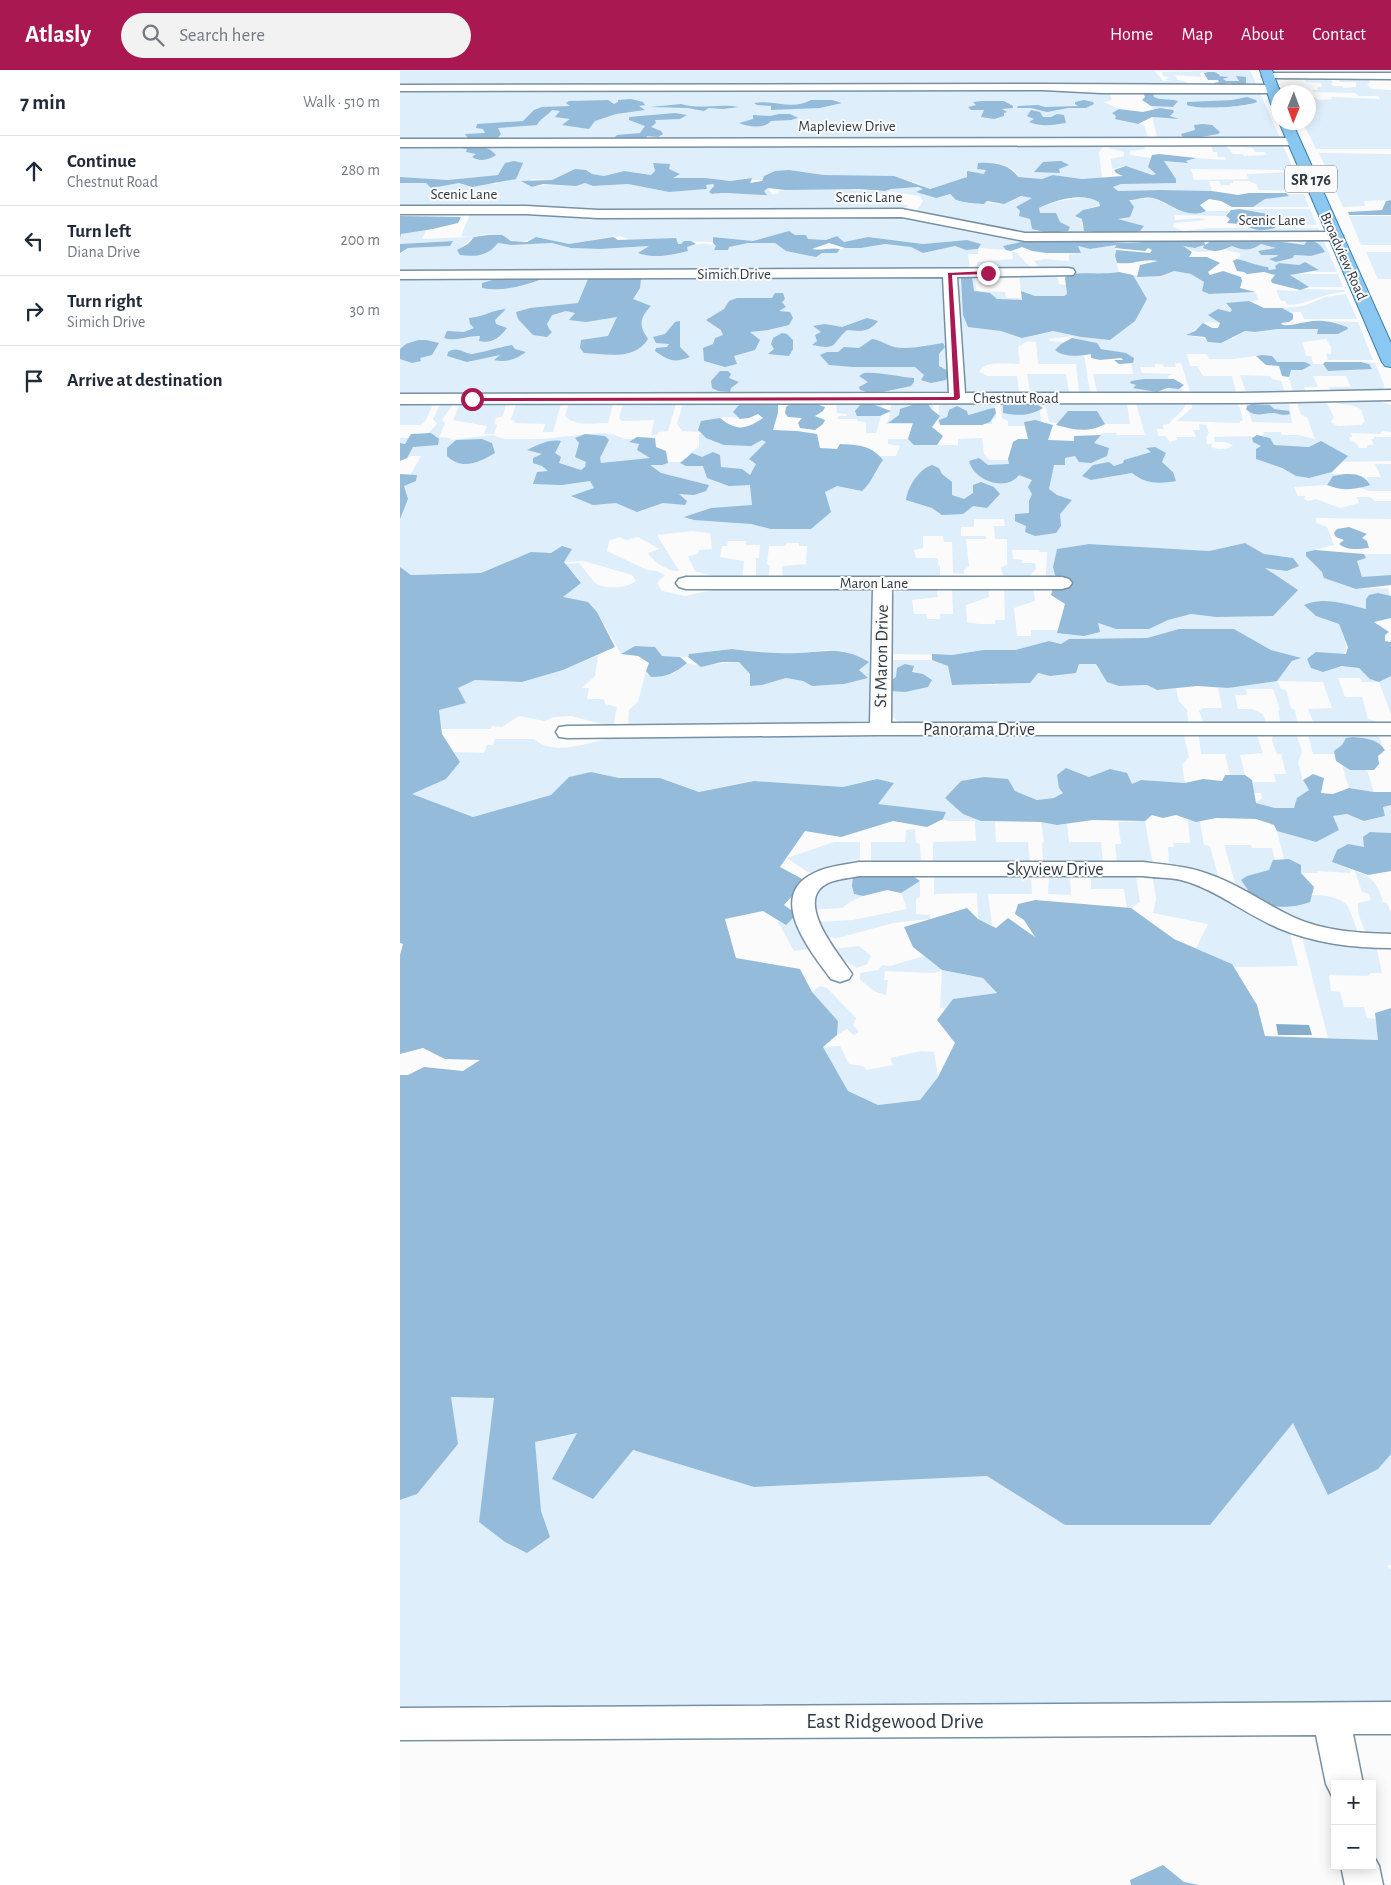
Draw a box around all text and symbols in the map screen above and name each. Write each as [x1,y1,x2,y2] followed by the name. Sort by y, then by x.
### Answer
[121,13,471,58] search box
[139,21,167,49] icon: search
[25,23,91,47] text: Atlasly
[179,26,265,45] text: Search here
[1110,26,1153,44] text: Home
[1181,26,1213,44] text: Map
[1241,26,1284,44] text: About
[1312,26,1366,44] text: Contact
[1271,85,1316,130] north arrow
[20,92,66,113] text: 7 min
[303,94,380,110] text: Walk · 510 m
[798,119,896,134] street label: Mapleview Drive
[67,152,136,171] text: Continue
[20,157,48,185] icon: ahead
[341,162,380,178] text: 280 m
[1285,166,1337,192] road number: SR 176
[67,174,158,190] text: Chestnut Road
[431,187,497,202] street label: Scenic Lane
[836,190,902,205] street label: Scenic Lane
[1318,210,1370,302] street label: Broadview Road
[1239,213,1305,228] street label: Scenic Lane
[67,222,131,241] text: Turn left
[20,227,48,255] icon: left
[340,232,380,248] text: 200 m
[67,244,140,260] text: Diana Drive
[977,262,1000,285] route end
[697,267,771,282] street label: Simich Drive
[67,292,142,311] text: Turn right
[20,297,48,325] icon: right
[350,302,380,318] text: 30 m
[67,314,146,330] text: Simich Drive
[20,367,48,395] icon: arrive
[67,371,223,390] text: Arrive at destination
[461,388,484,411] route start
[973,391,1059,406] street label: Chestnut Road
[840,576,908,591] street label: Maron Lane
[872,604,892,708] street label: St Maron Drive
[923,721,1035,739] street label: Panorama Drive
[1006,861,1104,879] street label: Skyview Drive
[806,1711,984,1732] street label: East Ridgewood Drive
[1331,1780,1376,1870] map controls
[1331,1780,1376,1825] button: +
[1331,1825,1376,1870] button: −

